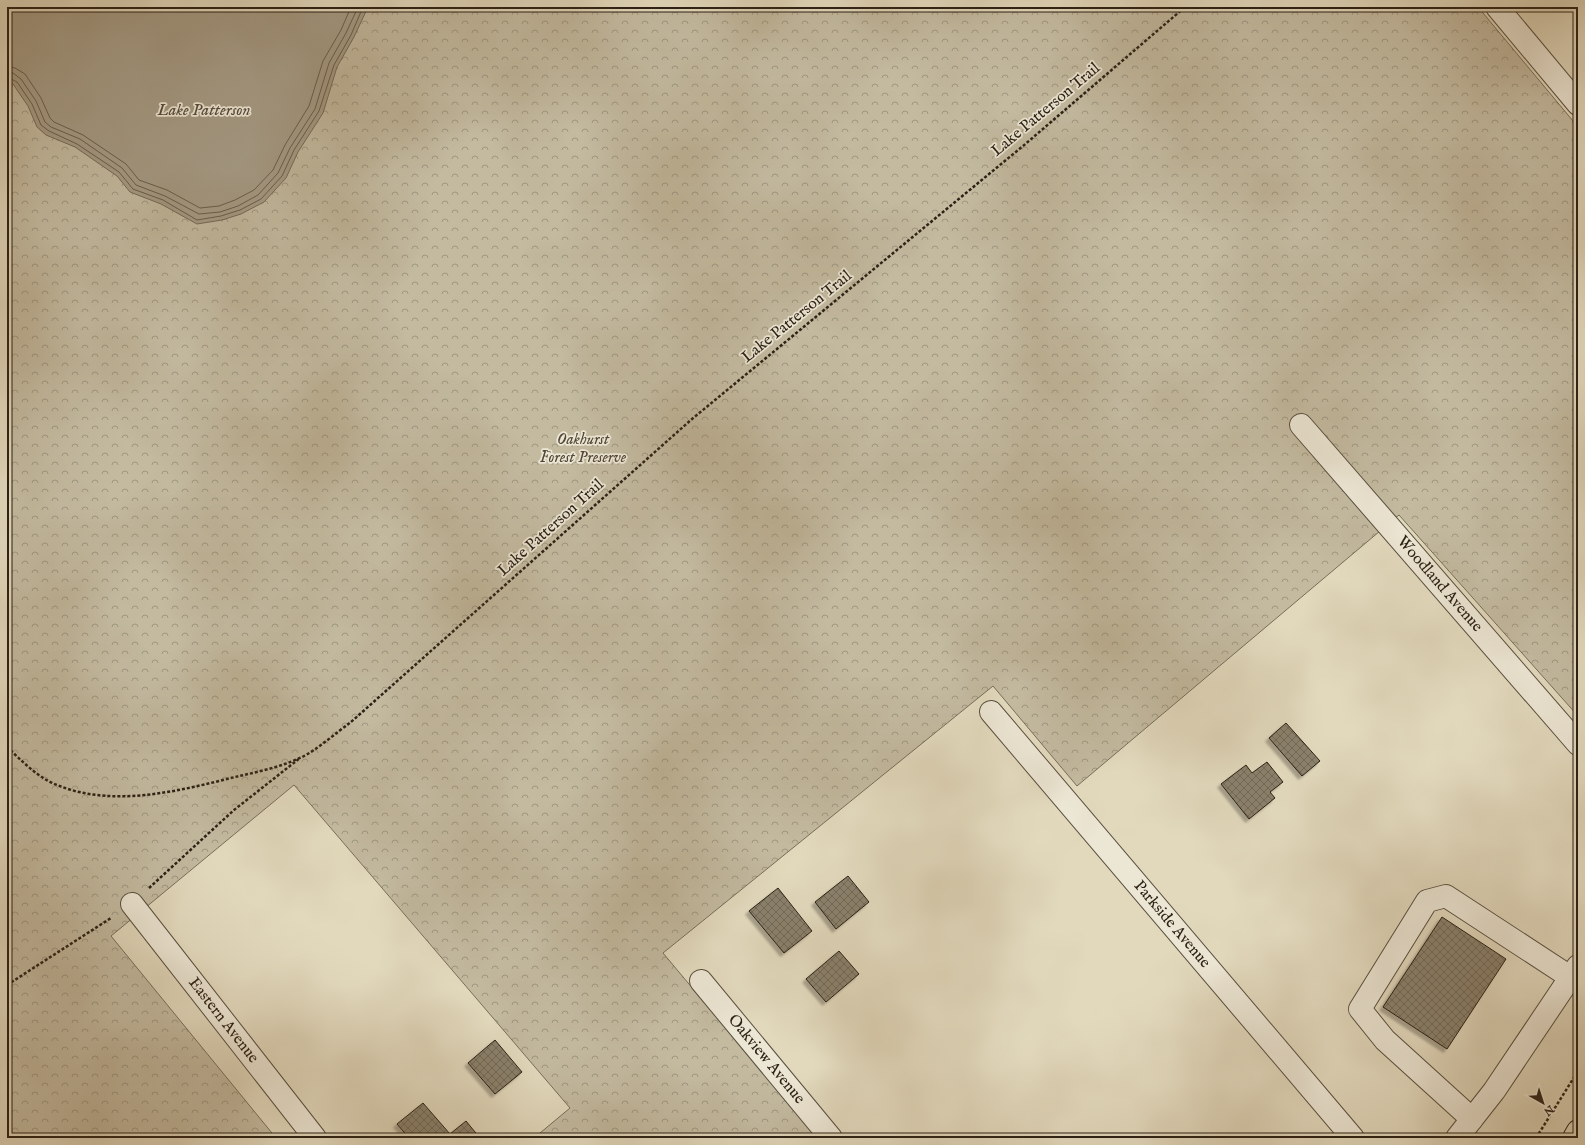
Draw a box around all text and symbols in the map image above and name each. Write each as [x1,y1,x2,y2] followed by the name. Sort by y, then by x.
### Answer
[988,58,1105,161] street label: Lake Patterson Trail
[157,100,250,121] water label: Lake Patterson
[738,266,857,368] street label: Lake Patterson Trail
[540,430,627,468] park label: Oakhurst Forest Preserve
[494,475,609,581] street label: Lake Patterson Trail
[1392,532,1487,637] street label: Woodland Avenue
[1129,877,1214,972] street label: Parkside Avenue
[183,974,263,1067] street label: Eastern Avenue
[723,1011,809,1108] street label: Oakview Avenue
[1523,1083,1563,1123] north arrow
[1540,1101,1558,1119] text: N

